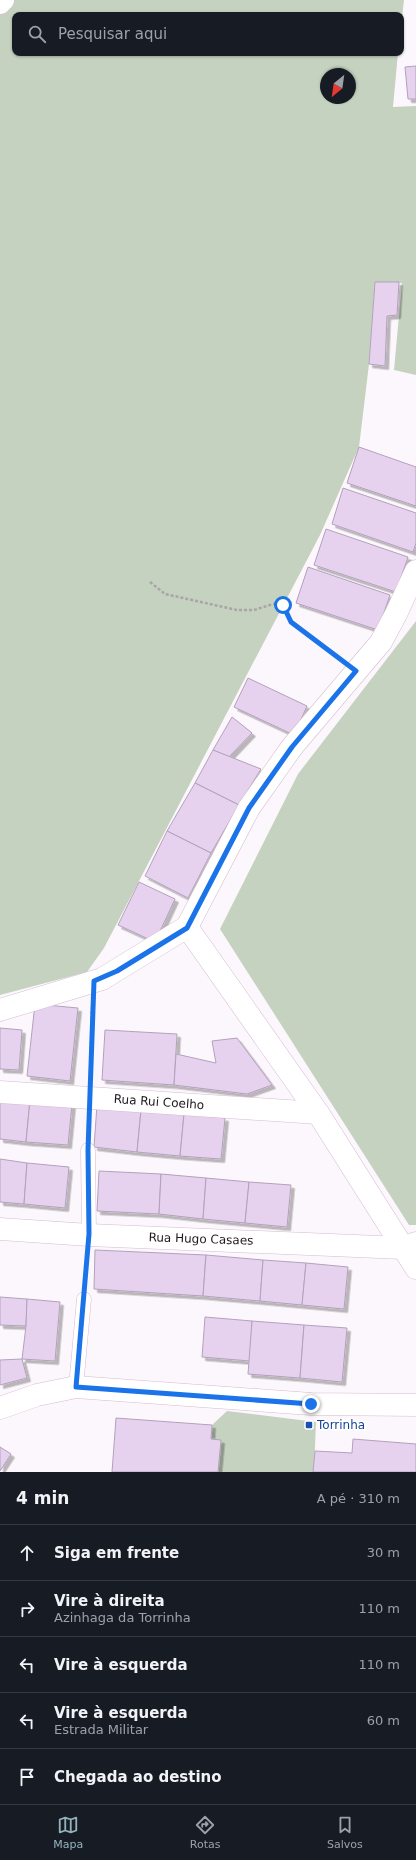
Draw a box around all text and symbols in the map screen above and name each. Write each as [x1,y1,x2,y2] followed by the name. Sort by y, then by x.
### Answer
[12,12,404,56] search box
[26,23,48,45] icon: search
[58,25,167,43] text: Pesquisar aqui
[320,68,356,104] north arrow
[274,596,292,614] route start
[113,1092,205,1112] street label: Rua Rui Coelho
[148,1230,254,1248] street label: Rua Hugo Casaes
[302,1395,320,1413] route end
[316,1418,365,1432] place label: Torrinha
[304,1420,314,1430] marker: Torrinha
[16,1488,69,1508] text: 4 min
[317,1491,400,1506] text: A pé · 310 m
[16,1542,38,1564] icon: ahead
[54,1544,179,1562] text: Siga em frente
[367,1545,400,1560] text: 30 m
[54,1592,165,1610] text: Vire à direita
[16,1598,38,1620] icon: right
[358,1601,400,1616] text: 110 m
[54,1610,191,1625] text: Azinhaga da Torrinha
[16,1654,38,1676] icon: left
[54,1656,188,1674] text: Vire à esquerda
[358,1657,400,1672] text: 110 m
[54,1704,188,1722] text: Vire à esquerda
[16,1710,38,1732] icon: left
[367,1713,400,1728] text: 60 m
[54,1722,148,1737] text: Estrada Militar
[16,1766,38,1788] icon: arrive
[54,1768,222,1786] text: Chegada ao destino
[53,1814,83,1851] tab: Mapa
[190,1814,220,1851] tab: Rotas
[327,1814,363,1851] tab: Salvos

